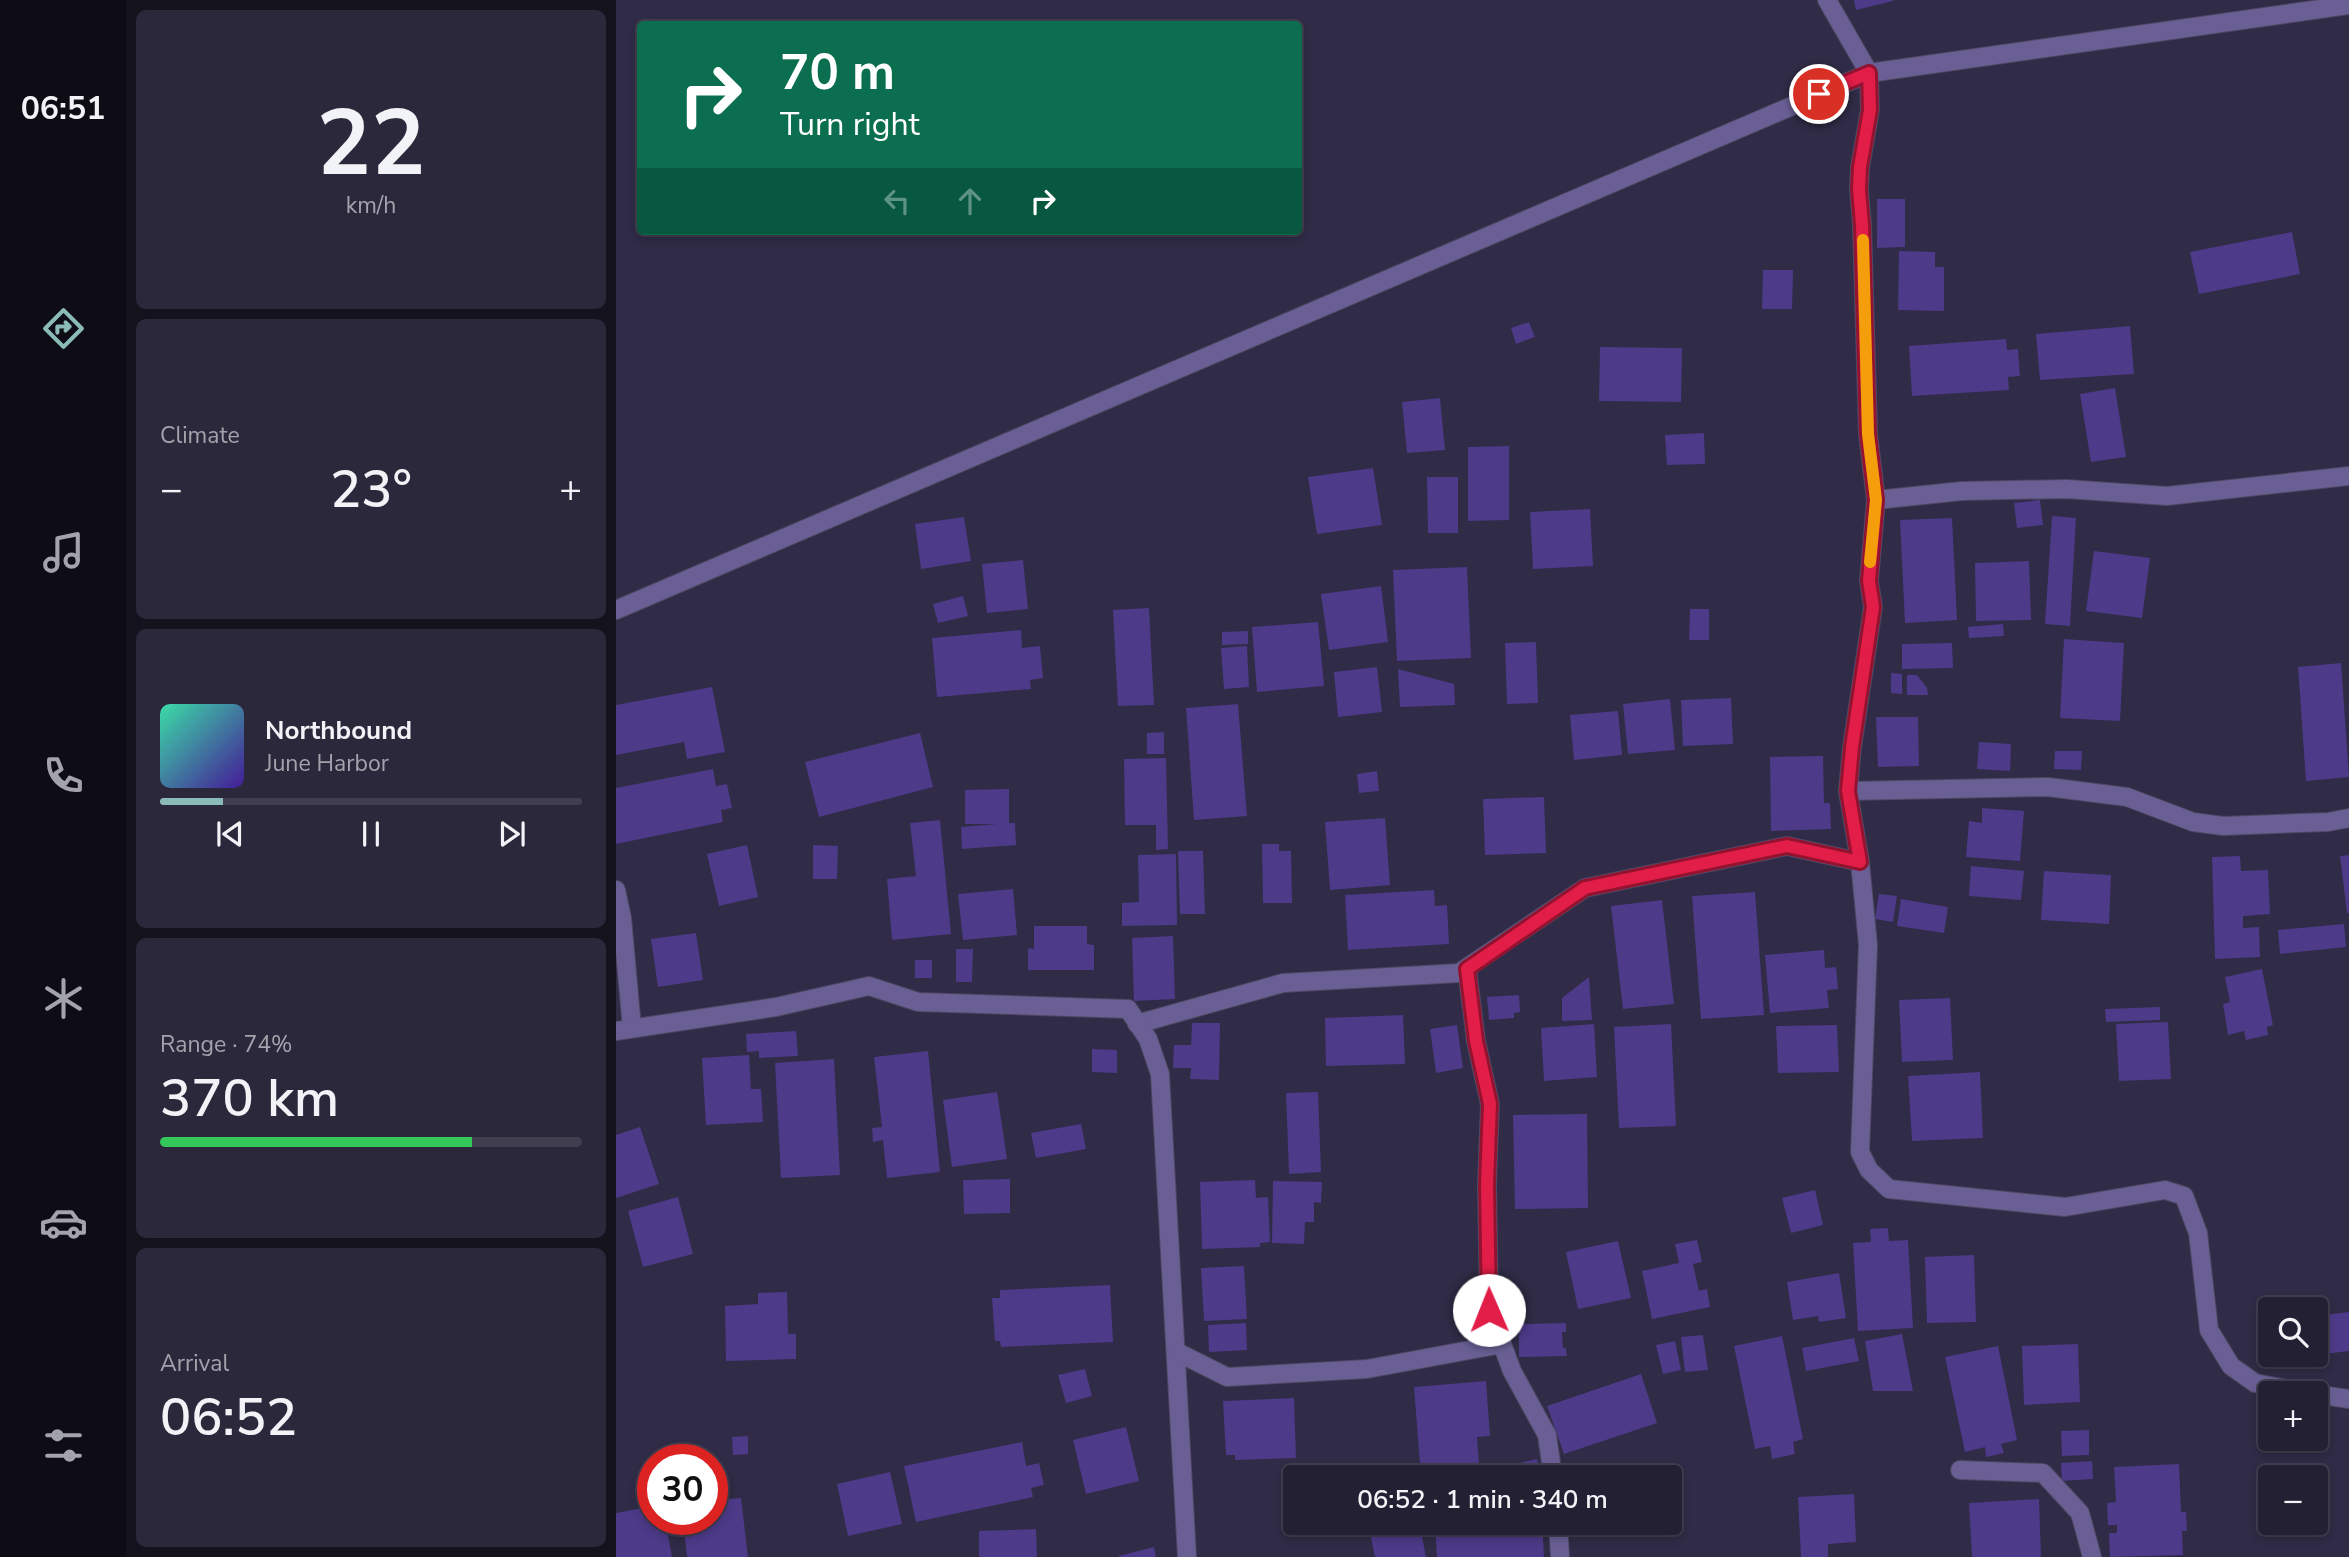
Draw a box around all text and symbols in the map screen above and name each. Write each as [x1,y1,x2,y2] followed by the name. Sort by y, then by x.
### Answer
[780,39,895,106] text: 70 m
[665,49,756,140] icon: right
[1789,64,1849,124] pin
[1800,75,1838,113] icon: arrive
[316,82,426,206] text: 22
[21,87,105,130] text: 06:51
[780,103,920,146] text: Turn right
[878,182,916,220] icon: left
[951,182,989,220] icon: ahead
[1024,182,1062,220] icon: right
[346,190,396,221] text: km/h
[39,304,88,353] icon: directions
[160,420,240,451] text: Climate
[330,454,412,525] text: 23°
[160,464,183,515] text: −
[559,464,582,515] text: +
[39,528,88,577] icon: music
[265,713,412,748] text: Northbound
[265,748,389,779] text: June Harbor
[39,751,88,800] icon: phone
[211,815,249,853] icon: previous
[352,815,390,853] icon: pause
[493,815,531,853] icon: next
[39,974,88,1023] icon: climate
[160,1029,292,1060] text: Range · 74%
[160,1063,339,1134] text: 370 km
[39,1198,88,1247] icon: car
[1452,1273,1526,1347] position arrow
[2258,1297,2328,1535] map controls
[2258,1297,2328,1367] button: search
[160,1348,229,1379] text: Arrival
[2258,1381,2328,1451] button: +
[160,1382,297,1453] text: 06:52
[39,1421,88,1470] icon: filters
[637,1444,728,1535] speed limit sign: 30
[2258,1465,2328,1535] button: −
[1357,1482,1608,1517] text: 06:52 · 1 min · 340 m

